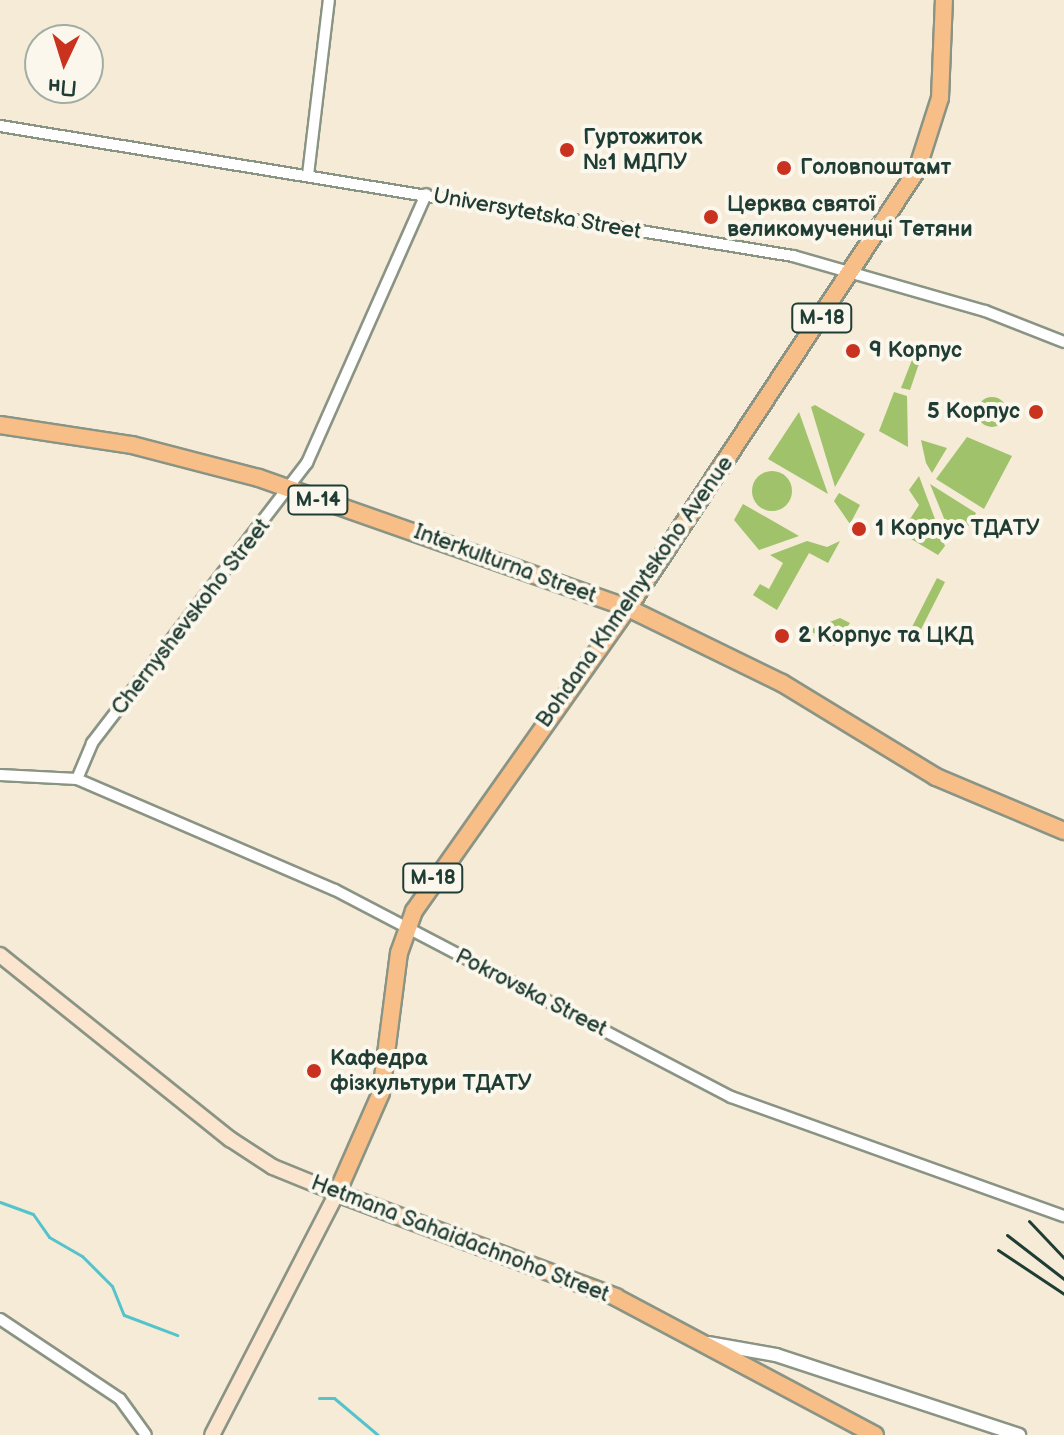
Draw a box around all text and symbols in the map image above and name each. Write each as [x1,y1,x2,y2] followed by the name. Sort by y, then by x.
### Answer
[24,24,104,104] north arrow
[47,72,78,101] text: Пн
[583,124,702,176] place label: Гуртожиток №1 МДПУ
[558,141,576,159] marker: Гуртожиток №1 МДПУ
[800,155,951,181] place label: Головпоштамт
[775,159,793,177] marker: Головпоштамт
[431,183,643,245] street label: Universytetska Street
[727,191,973,242] place label: Церква святої великомучениці Тетяни
[702,208,720,226] marker: Церква святої великомучениці Тетяни
[790,302,854,334] road number: М-18
[869,338,962,364] place label: 9 Корпус
[844,342,862,360] marker: 9 Корпус
[927,399,1020,425] place label: 5 Корпус
[1027,403,1045,421] marker: 5 Корпус
[531,451,739,733] street label: Bohdana Khmelnytskoho Avenue
[286,484,350,516] road number: М-14
[106,513,276,721] street label: Chernyshevskoho Street
[875,516,1040,542] place label: 1 Корпус ТДАТУ
[410,519,600,609] street label: Interkulturna Street
[850,520,868,538] marker: 1 Корпус ТДАТУ
[798,623,974,649] place label: 2 Корпус та ЦКД
[773,627,791,645] marker: 2 Корпус та ЦКД
[401,862,465,894] road number: М-18
[451,943,611,1043] street label: Pokrovska Street
[330,1045,532,1096] place label: Кафедра фізкультури ТДАТУ
[305,1062,323,1080] marker: Кафедра фізкультури ТДАТУ
[307,1170,613,1308] street label: Hetmana Sahaidachnoho Street

